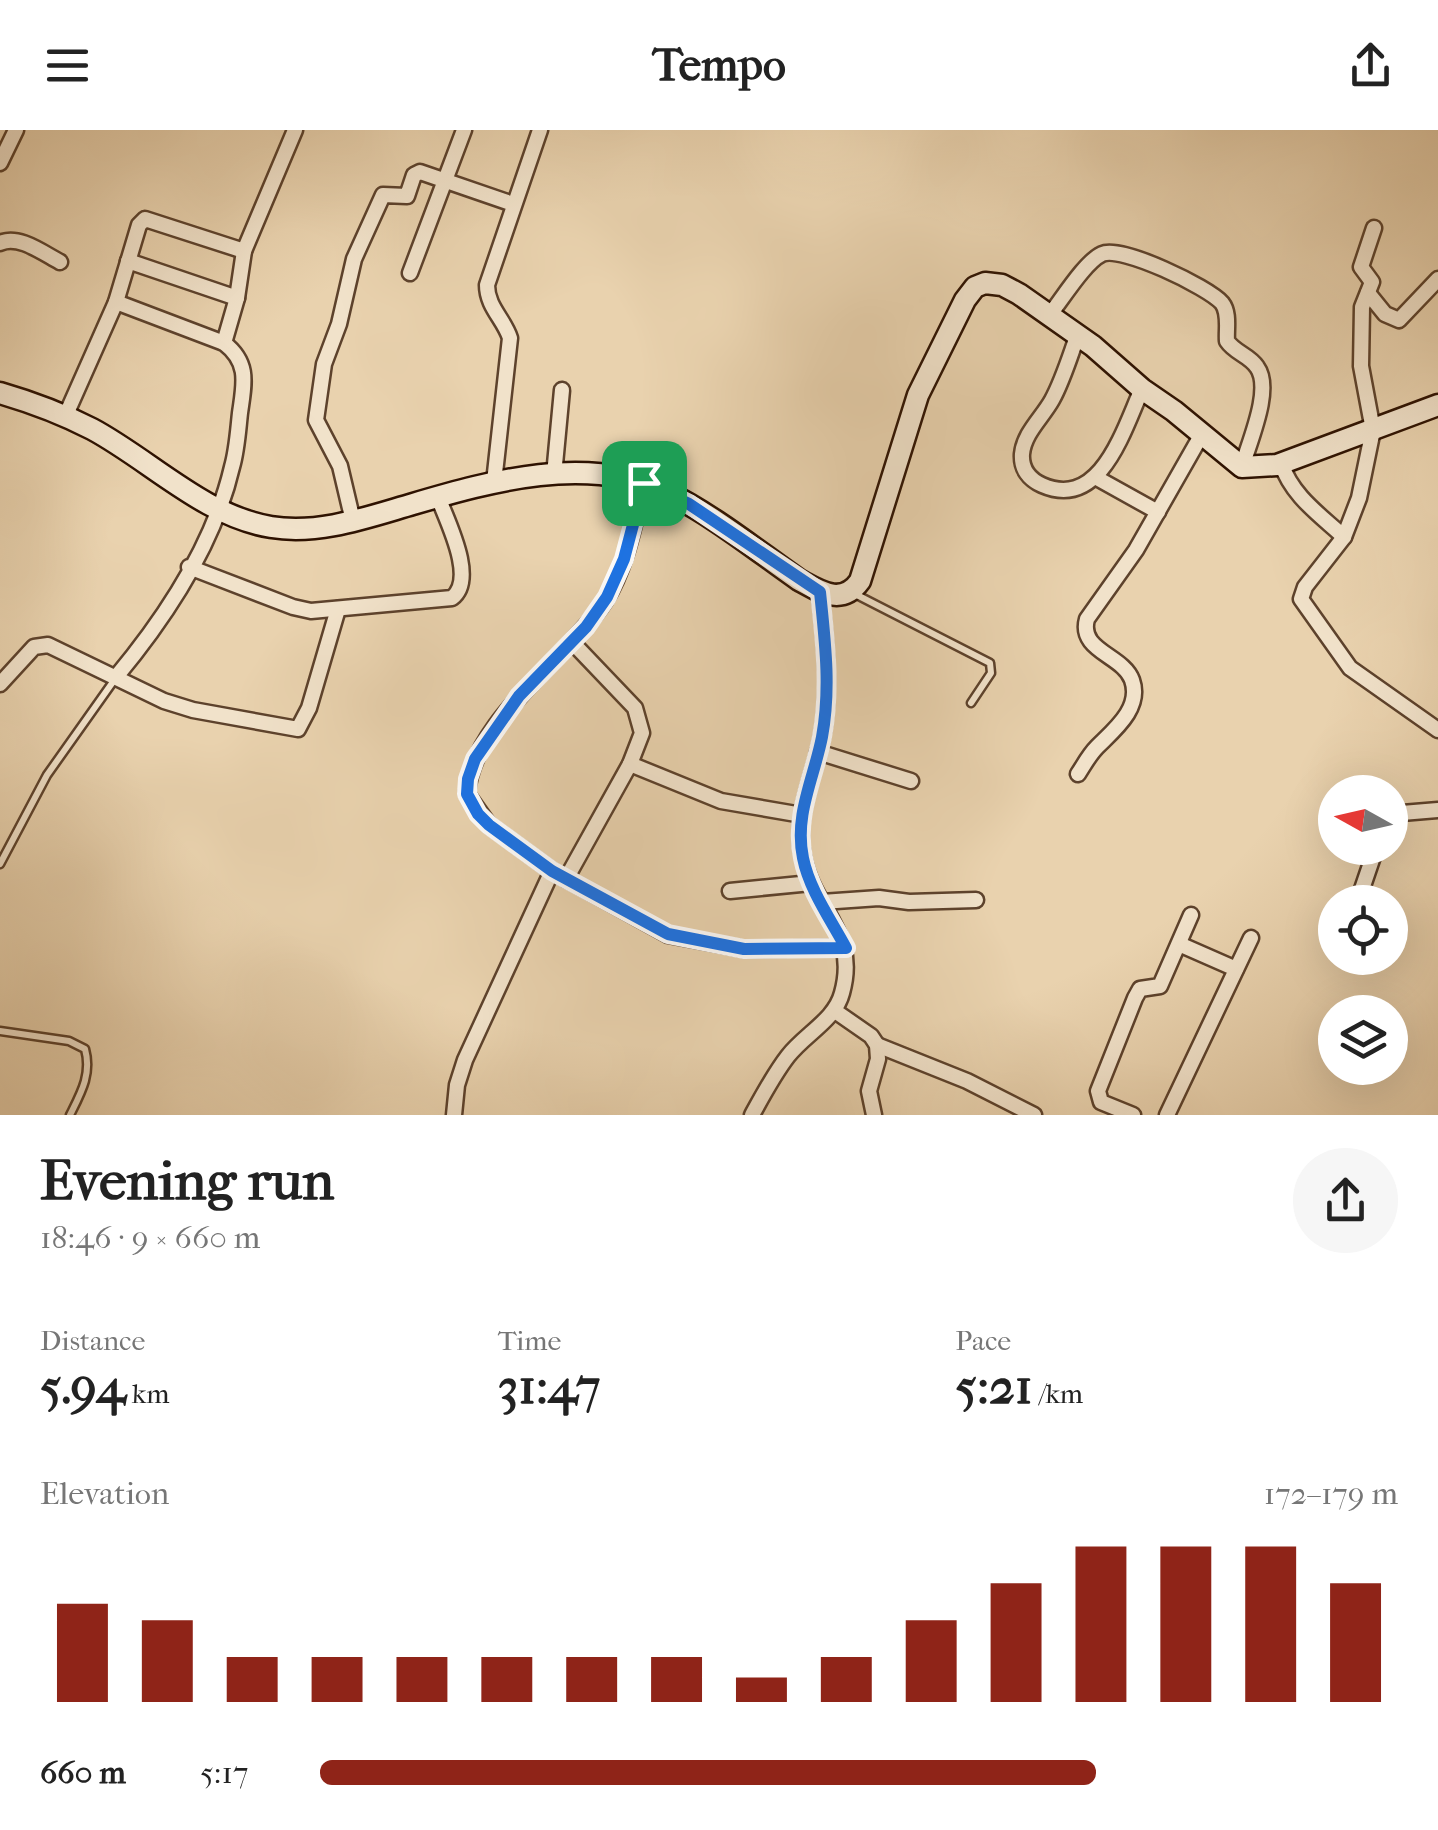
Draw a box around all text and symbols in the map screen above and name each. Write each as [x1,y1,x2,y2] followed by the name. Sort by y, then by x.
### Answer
[40,38,95,93] icon: menu
[1343,38,1398,93] icon: share
[652,39,786,92] text: Tempo
[602,441,687,526] pin
[617,456,672,511] icon: arrive
[1318,775,1408,865] north arrow
[1318,775,1408,1085] map controls
[1318,885,1408,975] button: locate
[1318,995,1408,1085] button: layers
[1293,1148,1398,1253] button: share
[40,1149,334,1213] text: Evening run
[40,1219,260,1256] text: 18:46 · 9 × 660 m
[40,1324,145,1357] text: Distance
[498,1324,561,1357] text: Time
[955,1324,1011,1357] text: Pace
[40,1357,126,1416] text: 5.94
[498,1357,600,1416] text: 31:47
[955,1357,1033,1416] text: 5:21
[126,1377,170,1410] text: km
[1033,1377,1083,1410] text: /km
[40,1475,169,1512] text: Elevation
[1264,1475,1398,1512] text: 172–179 m
[40,1754,126,1791] text: 660 m
[200,1754,248,1791] text: 5:17

